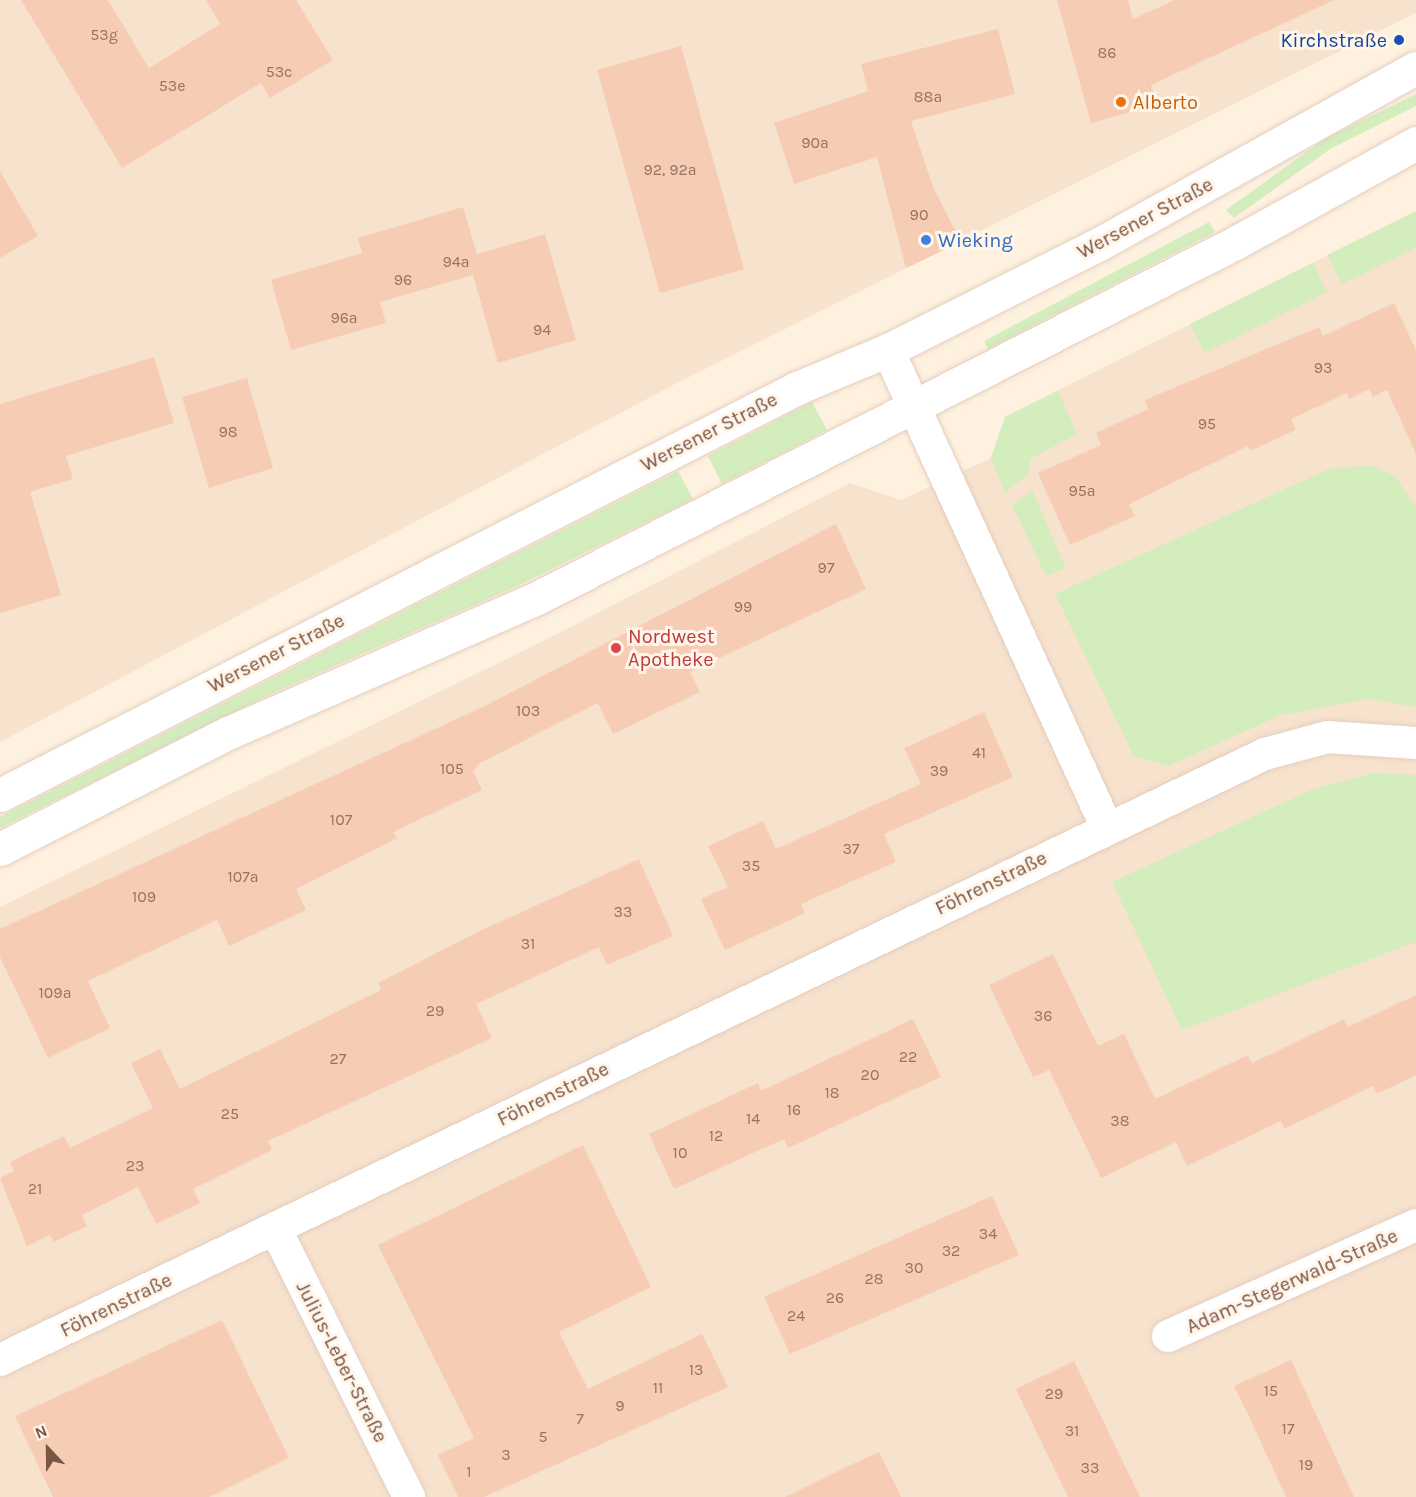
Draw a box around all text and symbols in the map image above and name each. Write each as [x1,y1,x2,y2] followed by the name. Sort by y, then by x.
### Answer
[90,25,118,45] house number: 53g
[1280,28,1387,52] place label: Kirchstraße
[1392,33,1406,47] marker: Kirchstraße
[1098,43,1116,63] house number: 86
[266,62,292,82] house number: 53c
[159,76,185,96] house number: 53e
[914,87,942,107] house number: 88a
[1133,90,1198,114] place label: Alberto
[1114,95,1128,109] marker: Alberto
[801,133,829,153] house number: 90a
[643,160,697,180] house number: 92, 92a
[1073,172,1217,264] street label: Wersener Straße
[910,205,928,225] house number: 90
[938,228,1013,252] place label: Wieking
[919,233,933,247] marker: Wieking
[442,252,470,272] house number: 94a
[394,270,412,290] house number: 96
[330,308,358,328] house number: 96a
[533,320,551,340] house number: 94
[1314,358,1332,378] house number: 93
[637,387,781,477] street label: Wersener Straße
[1198,414,1216,434] house number: 95
[218,422,238,442] house number: 98
[1068,481,1096,501] house number: 95a
[818,558,834,578] house number: 97
[734,597,752,617] house number: 99
[204,608,348,698] street label: Wersener Straße
[628,624,714,671] place label: Nordwest Apotheke
[609,641,623,655] marker: Nordwest Apotheke
[516,701,540,721] house number: 103
[972,743,986,763] house number: 41
[440,759,464,779] house number: 105
[930,761,948,781] house number: 39
[330,810,352,830] house number: 107
[843,839,859,859] house number: 37
[931,846,1051,920] street label: Föhrenstraße
[742,856,760,876] house number: 35
[227,867,259,887] house number: 107a
[132,887,156,907] house number: 109
[614,902,632,922] house number: 33
[521,934,535,954] house number: 31
[39,983,71,1003] house number: 109a
[426,1001,444,1021] house number: 29
[1034,1006,1052,1026] house number: 36
[899,1047,917,1067] house number: 22
[330,1049,346,1069] house number: 27
[493,1057,613,1131] street label: Föhrenstraße
[861,1065,879,1085] house number: 20
[824,1083,840,1103] house number: 18
[787,1100,801,1120] house number: 16
[221,1104,239,1124] house number: 25
[746,1109,760,1129] house number: 14
[1110,1111,1130,1131] house number: 38
[709,1126,723,1146] house number: 12
[673,1143,687,1163] house number: 10
[126,1156,144,1176] house number: 23
[28,1179,42,1199] house number: 21
[1183,1223,1401,1339] street label: Adam-Stegerwald-Straße
[979,1224,997,1244] house number: 34
[942,1241,960,1261] house number: 32
[905,1258,923,1278] house number: 30
[56,1268,176,1342] street label: Föhrenstraße
[864,1269,884,1289] house number: 28
[291,1277,393,1447] street label: Julius-Leber-Straße
[826,1288,844,1308] house number: 26
[787,1306,805,1326] house number: 24
[689,1360,703,1380] house number: 13
[653,1378,663,1398] house number: 11
[1264,1381,1278,1401] house number: 15
[1045,1384,1063,1404] house number: 29
[615,1396,625,1416] house number: 9
[576,1409,584,1429] house number: 7
[18,1419,78,1479] north arrow
[1282,1419,1294,1439] house number: 17
[32,1421,50,1443] text: N
[1065,1421,1079,1441] house number: 31
[538,1427,548,1447] house number: 5
[501,1445,511,1465] house number: 3
[1299,1455,1313,1475] house number: 19
[1081,1458,1099,1478] house number: 33
[466,1462,472,1482] house number: 1

